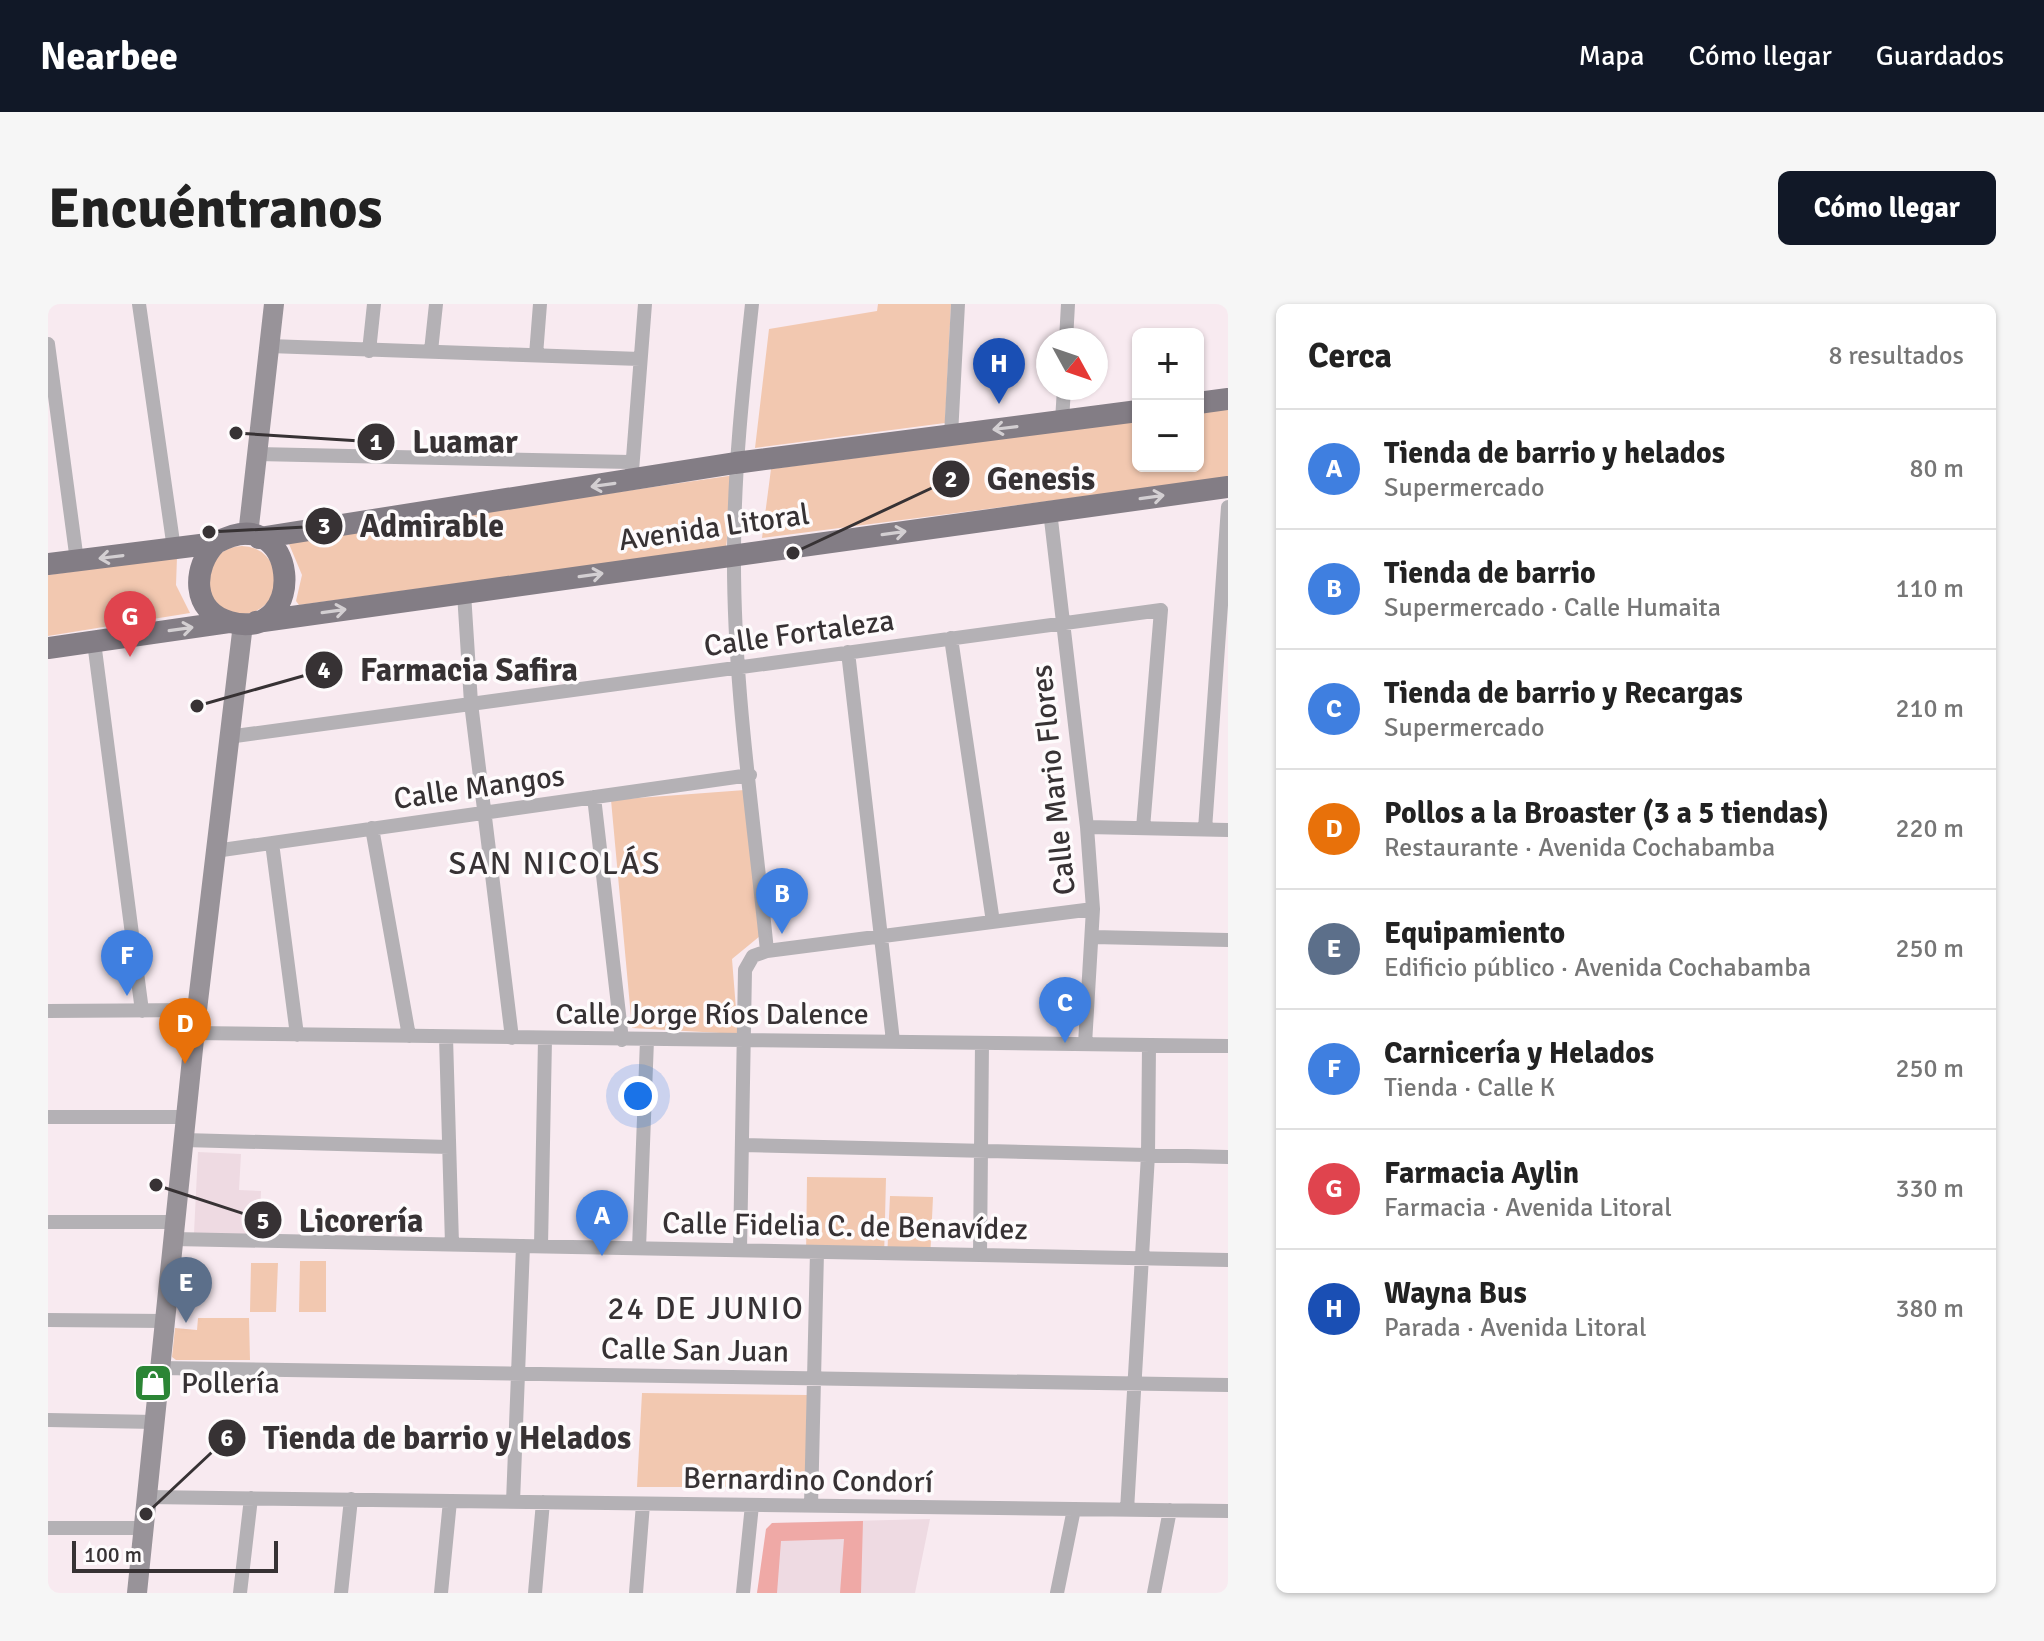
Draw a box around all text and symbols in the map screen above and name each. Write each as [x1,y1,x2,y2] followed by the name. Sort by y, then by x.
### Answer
[40,33,178,80] text: Nearbee
[1579,39,1644,73] text: Mapa
[1688,39,1832,73] text: Cómo llegar
[1876,39,2004,73] text: Guardados
[1778,171,1996,245] button: Cómo llegar
[48,174,382,243] text: Encuéntranos
[1036,328,1108,400] north arrow
[1132,328,1204,472] map controls
[1132,328,1204,400] button: +
[1308,335,1392,377] text: Cerca
[973,338,1025,404] pin: H
[1828,340,1964,372] text: 8 resultados
[1132,400,1204,472] button: −
[356,414,534,470] callout: Luamar
[993,421,1018,436] one-way arrow
[412,423,518,462] text: Luamar
[370,427,383,457] text: 1
[1384,435,1725,472] text: Tienda de barrio y helados
[931,451,1111,507] callout: Genesis
[1326,453,1342,485] text: A
[1909,453,1964,485] text: 80 m
[987,460,1095,499] text: Genesis
[945,464,957,494] text: 2
[1384,472,1544,504] text: Supermercado
[591,478,616,493] one-way arrow
[1138,490,1164,505] one-way arrow
[616,496,812,559] street label: Avenida Litoral
[304,498,520,554] callout: Admirable
[360,507,504,546] text: Admirable
[318,511,330,541] text: 3
[881,525,906,540] one-way arrow
[98,549,124,564] one-way arrow
[1384,555,1596,592] text: Tienda de barrio
[578,567,603,582] one-way arrow
[1326,573,1342,605] text: B
[1895,573,1964,605] text: 110 m
[104,591,156,657] pin: G
[1384,592,1721,624] text: Supermercado · Calle Humaita
[702,602,897,665] street label: Calle Fortaleza
[321,603,346,618] one-way arrow
[167,621,193,636] one-way arrow
[304,642,594,698] callout: Farmacia Safira
[360,651,578,690] text: Farmacia Safira
[318,655,331,685] text: 4
[1023,663,1084,897] street label: Calle Mario Flores
[1384,675,1743,712] text: Tienda de barrio y Recargas
[1326,693,1342,725] text: C
[1895,693,1964,725] text: 210 m
[1384,712,1544,744] text: Supermercado
[391,757,567,818] street label: Calle Mangos
[1384,795,1829,832] text: Pollos a la Broaster (3 a 5 tiendas)
[1325,813,1343,845] text: D
[1895,813,1964,845] text: 220 m
[1384,832,1775,864] text: Restaurante · Avenida Cochabamba
[448,844,662,883] district label: SAN NICOLÁS
[756,868,808,934] pin: B
[1384,915,1565,952] text: Equipamiento
[101,930,153,996] pin: F
[1327,933,1341,965] text: E
[1895,933,1964,965] text: 250 m
[1384,952,1811,984] text: Edificio público · Avenida Cochabamba
[1039,977,1091,1043] pin: C
[555,996,869,1033] street label: Calle Jorge Ríos Dalence
[159,998,211,1064] pin: D
[1384,1035,1654,1072] text: Carnicería y Helados
[1327,1053,1341,1085] text: F
[1895,1053,1964,1085] text: 250 m
[1384,1072,1555,1104] text: Tienda · Calle K
[618,1076,658,1116] your location
[1384,1155,1579,1192] text: Farmacia Aylin
[1325,1173,1343,1205] text: G
[1895,1173,1964,1205] text: 330 m
[576,1190,628,1256] pin: A
[243,1192,439,1248] callout: Licorería
[1384,1192,1672,1224] text: Farmacia · Avenida Litoral
[299,1202,423,1241] text: Licorería
[662,1205,1028,1248] street label: Calle Fidelia C. de Benavídez
[257,1206,269,1236] text: 5
[160,1257,212,1323] pin: E
[1384,1275,1527,1312] text: Wayna Bus
[607,1289,805,1328] district label: 24 DE JUNIO
[1325,1293,1343,1325] text: H
[1895,1293,1964,1325] text: 380 m
[1384,1312,1647,1344] text: Parada · Avenida Litoral
[601,1330,789,1371] street label: Calle San Juan
[132,1362,174,1404] shop icon: Pollería
[181,1365,280,1402] place label: Pollería
[207,1410,647,1466] callout: Tienda de barrio y Helados
[263,1419,631,1458] text: Tienda de barrio y Helados
[221,1423,234,1453] text: 6
[683,1460,933,1501] street label: Bernardino Condorí
[72,1537,278,1573] scale bar
[84,1541,142,1568] text: 100 m

